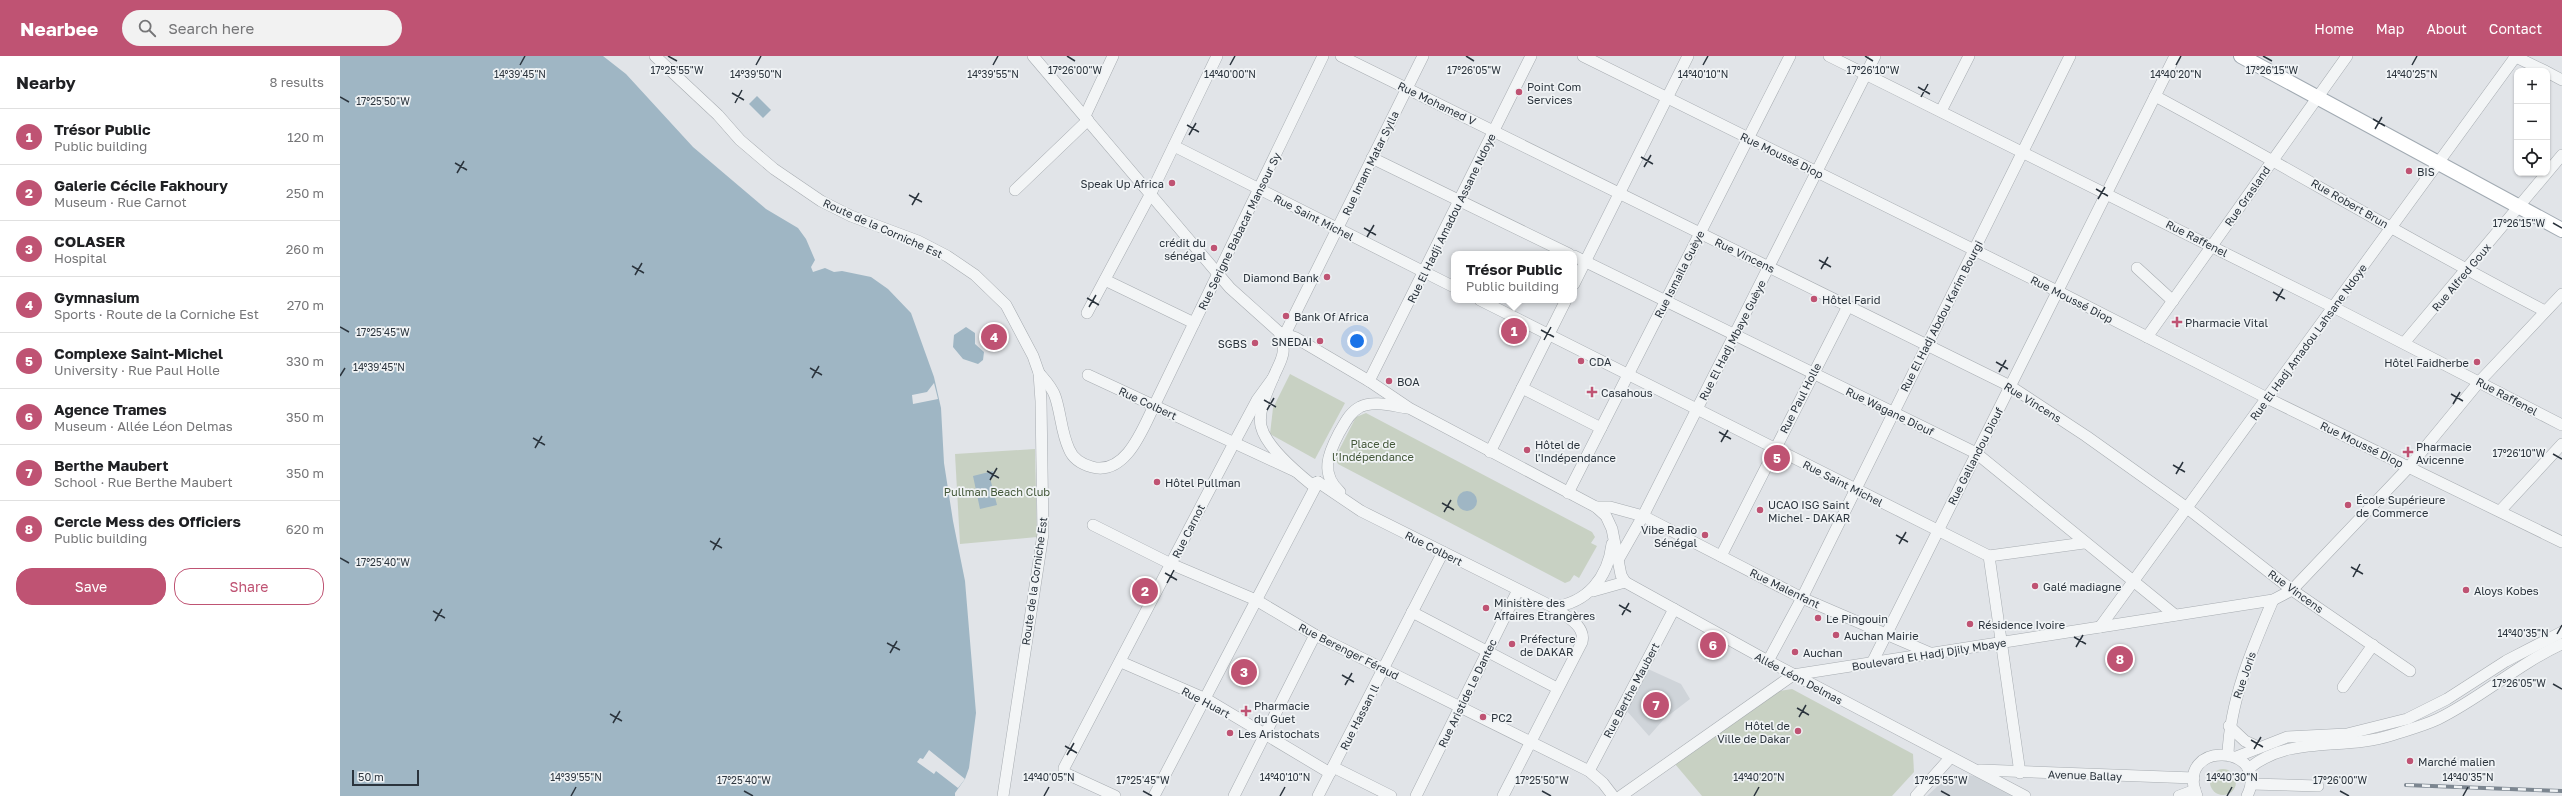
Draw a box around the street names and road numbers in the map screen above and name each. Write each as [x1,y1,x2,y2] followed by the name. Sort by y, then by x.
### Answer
[1396,79,1479,128] street label: Rue Mohamed V
[1339,109,1401,217] street label: Rue Imam Matar Sylla
[1738,129,1826,181] street label: Rue Moussé Diop
[1404,131,1498,305] street label: Rue El Hadji Amadou Assane Ndoye
[1195,150,1283,312] street label: Rue Serigne Babacar Mansour Sy
[2222,163,2272,229] street label: Rue Grasland
[2309,176,2391,230] street label: Rue Robert Brun
[1272,191,1357,243] street label: Rue Saint Michel
[821,196,945,260] street label: Route de la Corniche Est
[2164,217,2231,259] street label: Rue Raffenel
[1651,228,1707,320] street label: Rue Ismaila Guèye
[1713,235,1777,275] street label: Rue Vincens
[1897,238,1985,394] street label: Rue El Hadj Abdou Karim Bourgi
[2429,240,2493,314] street label: Rue Alfred Goux
[2247,261,2369,423] street label: Rue El Hadj Amadou Lahsane Ndoye
[2029,273,2116,325] street label: Rue Moussé Diop
[1696,278,1768,402] street label: Rue El Hadj Mbaye Guèye
[1777,360,1823,436] street label: Rue Paul Holle
[2474,374,2540,418] street label: Rue Raffenel
[2002,379,2064,425] street label: Rue Vincens
[1117,384,1179,422] street label: Rue Colbert
[1844,384,1936,438] street label: Rue Wagane Diouf
[1945,405,2005,507] street label: Rue Gallandou Diouf
[2318,418,2406,470] street label: Rue Moussé Diop
[1801,457,1886,509] street label: Rue Saint Michel
[1169,502,1207,560] street label: Rue Carnot
[1019,516,1049,646] street label: Route de la Corniche Est
[1403,528,1465,568] street label: Rue Colbert
[1748,565,1822,611] street label: Rue Malenfant
[2266,567,2326,615] street label: Rue Vincens
[1297,620,1401,682] street label: Rue Berenger Féraud
[1851,635,2007,673] street label: Boulevard El Hadj Djily Mbaye
[1435,637,1499,749] street label: Rue Aristide Le Dantec
[1600,640,1662,740] street label: Rue Berthe Maubert
[1753,649,1845,707] street label: Allée Léon Delmas
[2230,650,2258,700] street label: Rue Joris
[1337,682,1381,752] street label: Rue Hassan ll
[1179,684,1233,720] street label: Rue Huart
[2048,767,2122,783] street label: Avenue Ballay

